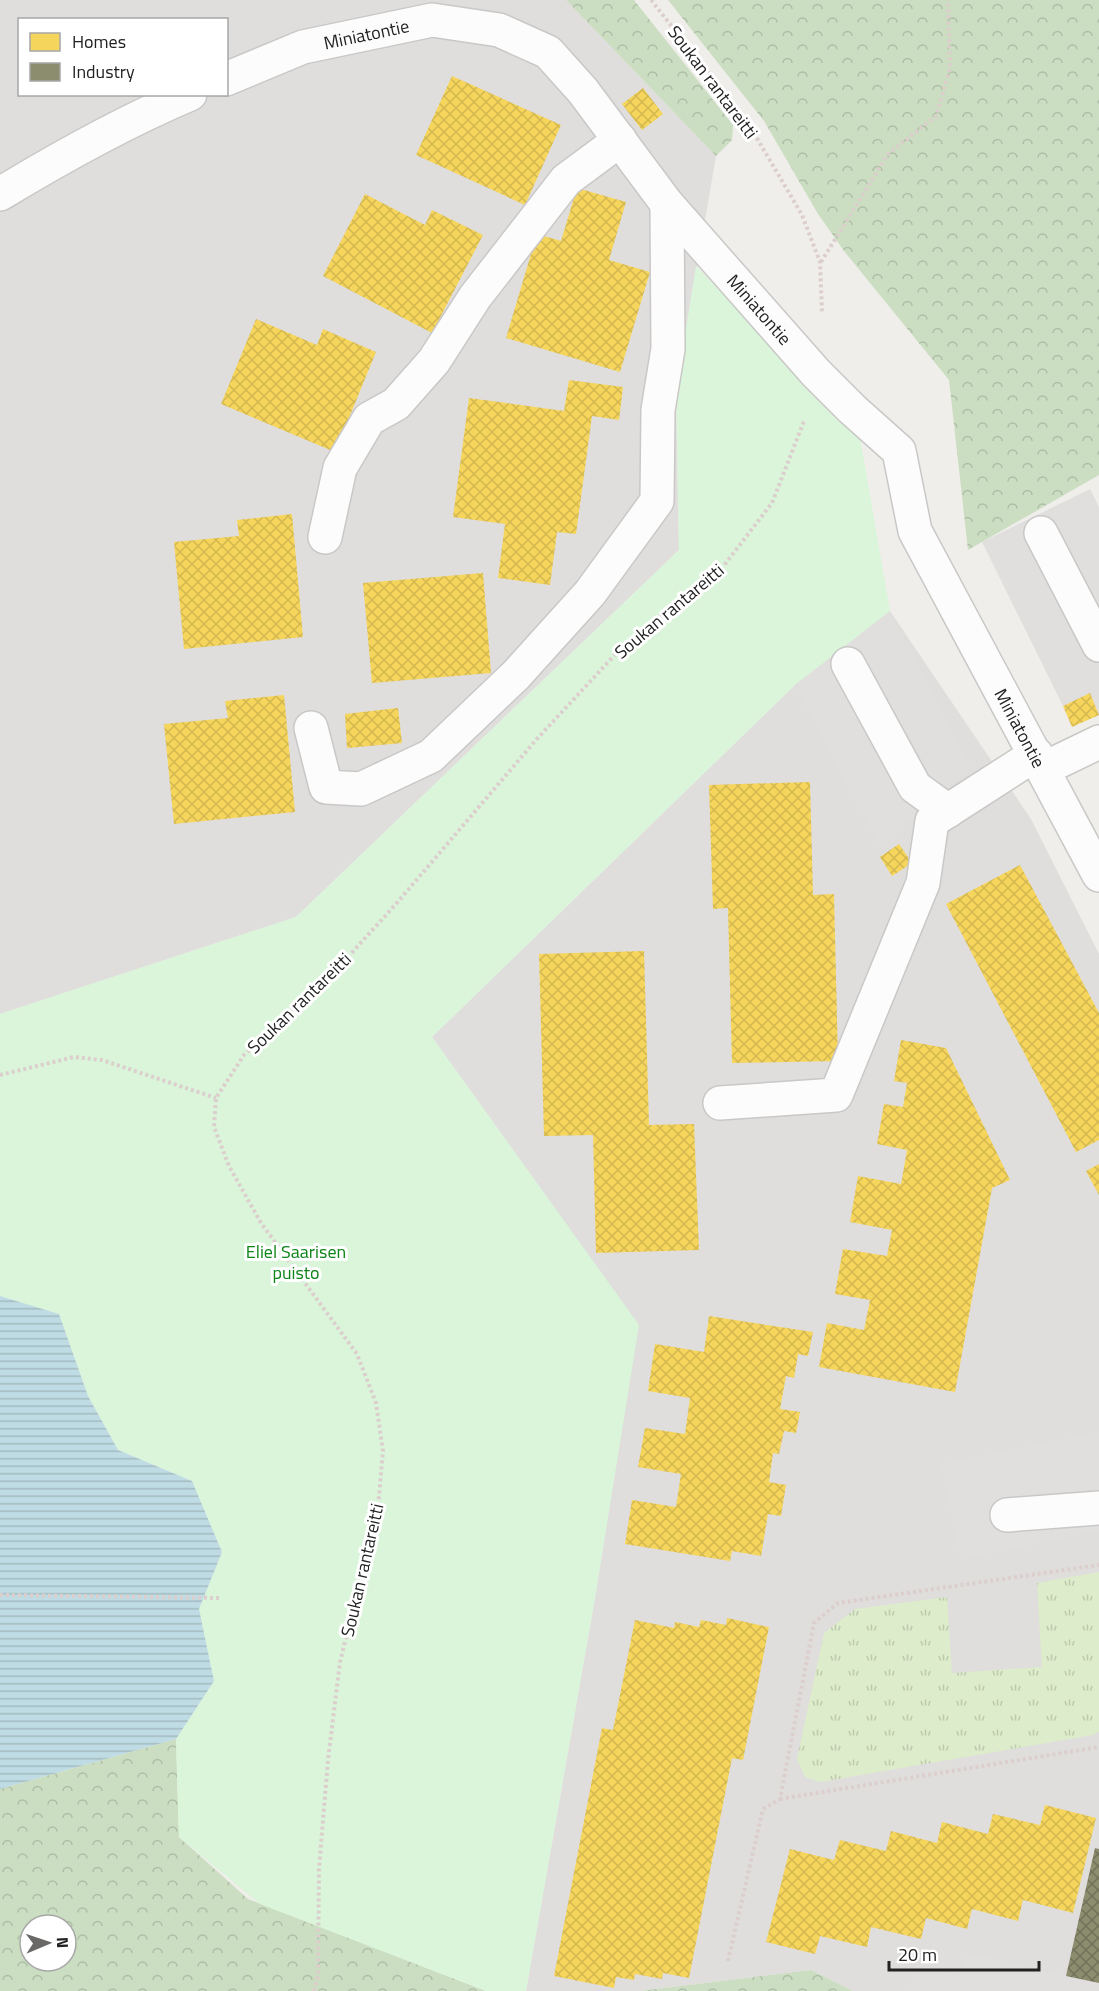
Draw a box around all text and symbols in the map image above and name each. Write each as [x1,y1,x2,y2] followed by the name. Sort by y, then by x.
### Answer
[321,12,411,56] street label: Miniatontie
[18,18,228,96] legend
[661,20,765,144] street label: Soukan rantareitti
[72,28,126,55] text: Homes
[72,58,135,85] text: Industry
[721,268,798,351] street label: Miniatontie
[608,557,730,665] street label: Soukan rantareitti
[988,683,1053,772] street label: Miniatontie
[241,946,357,1060] street label: Soukan rantareitti
[246,1238,346,1286] park label: Eliel Saarisen puisto
[334,1501,390,1639] street label: Soukan rantareitti
[18,1913,78,1973] north arrow
[889,1934,1039,1972] scale bar
[51,1937,75,1948] text: N
[898,1941,937,1968] text: 20 m

